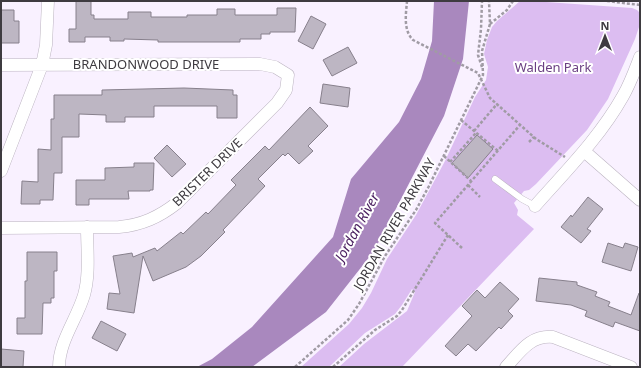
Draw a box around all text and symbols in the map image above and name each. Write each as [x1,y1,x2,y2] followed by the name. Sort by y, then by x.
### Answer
[585,16,625,56] north arrow
[601,18,609,33] text: N
[73,55,219,73] street label: BRANDONWOOD DRIVE
[515,58,591,76] park label: Walden Park
[168,134,246,210] street label: BRISTER DRIVE
[348,154,440,295] street label: JORDAN RIVER PARKWAY
[328,189,383,267] water label: Jordan River

